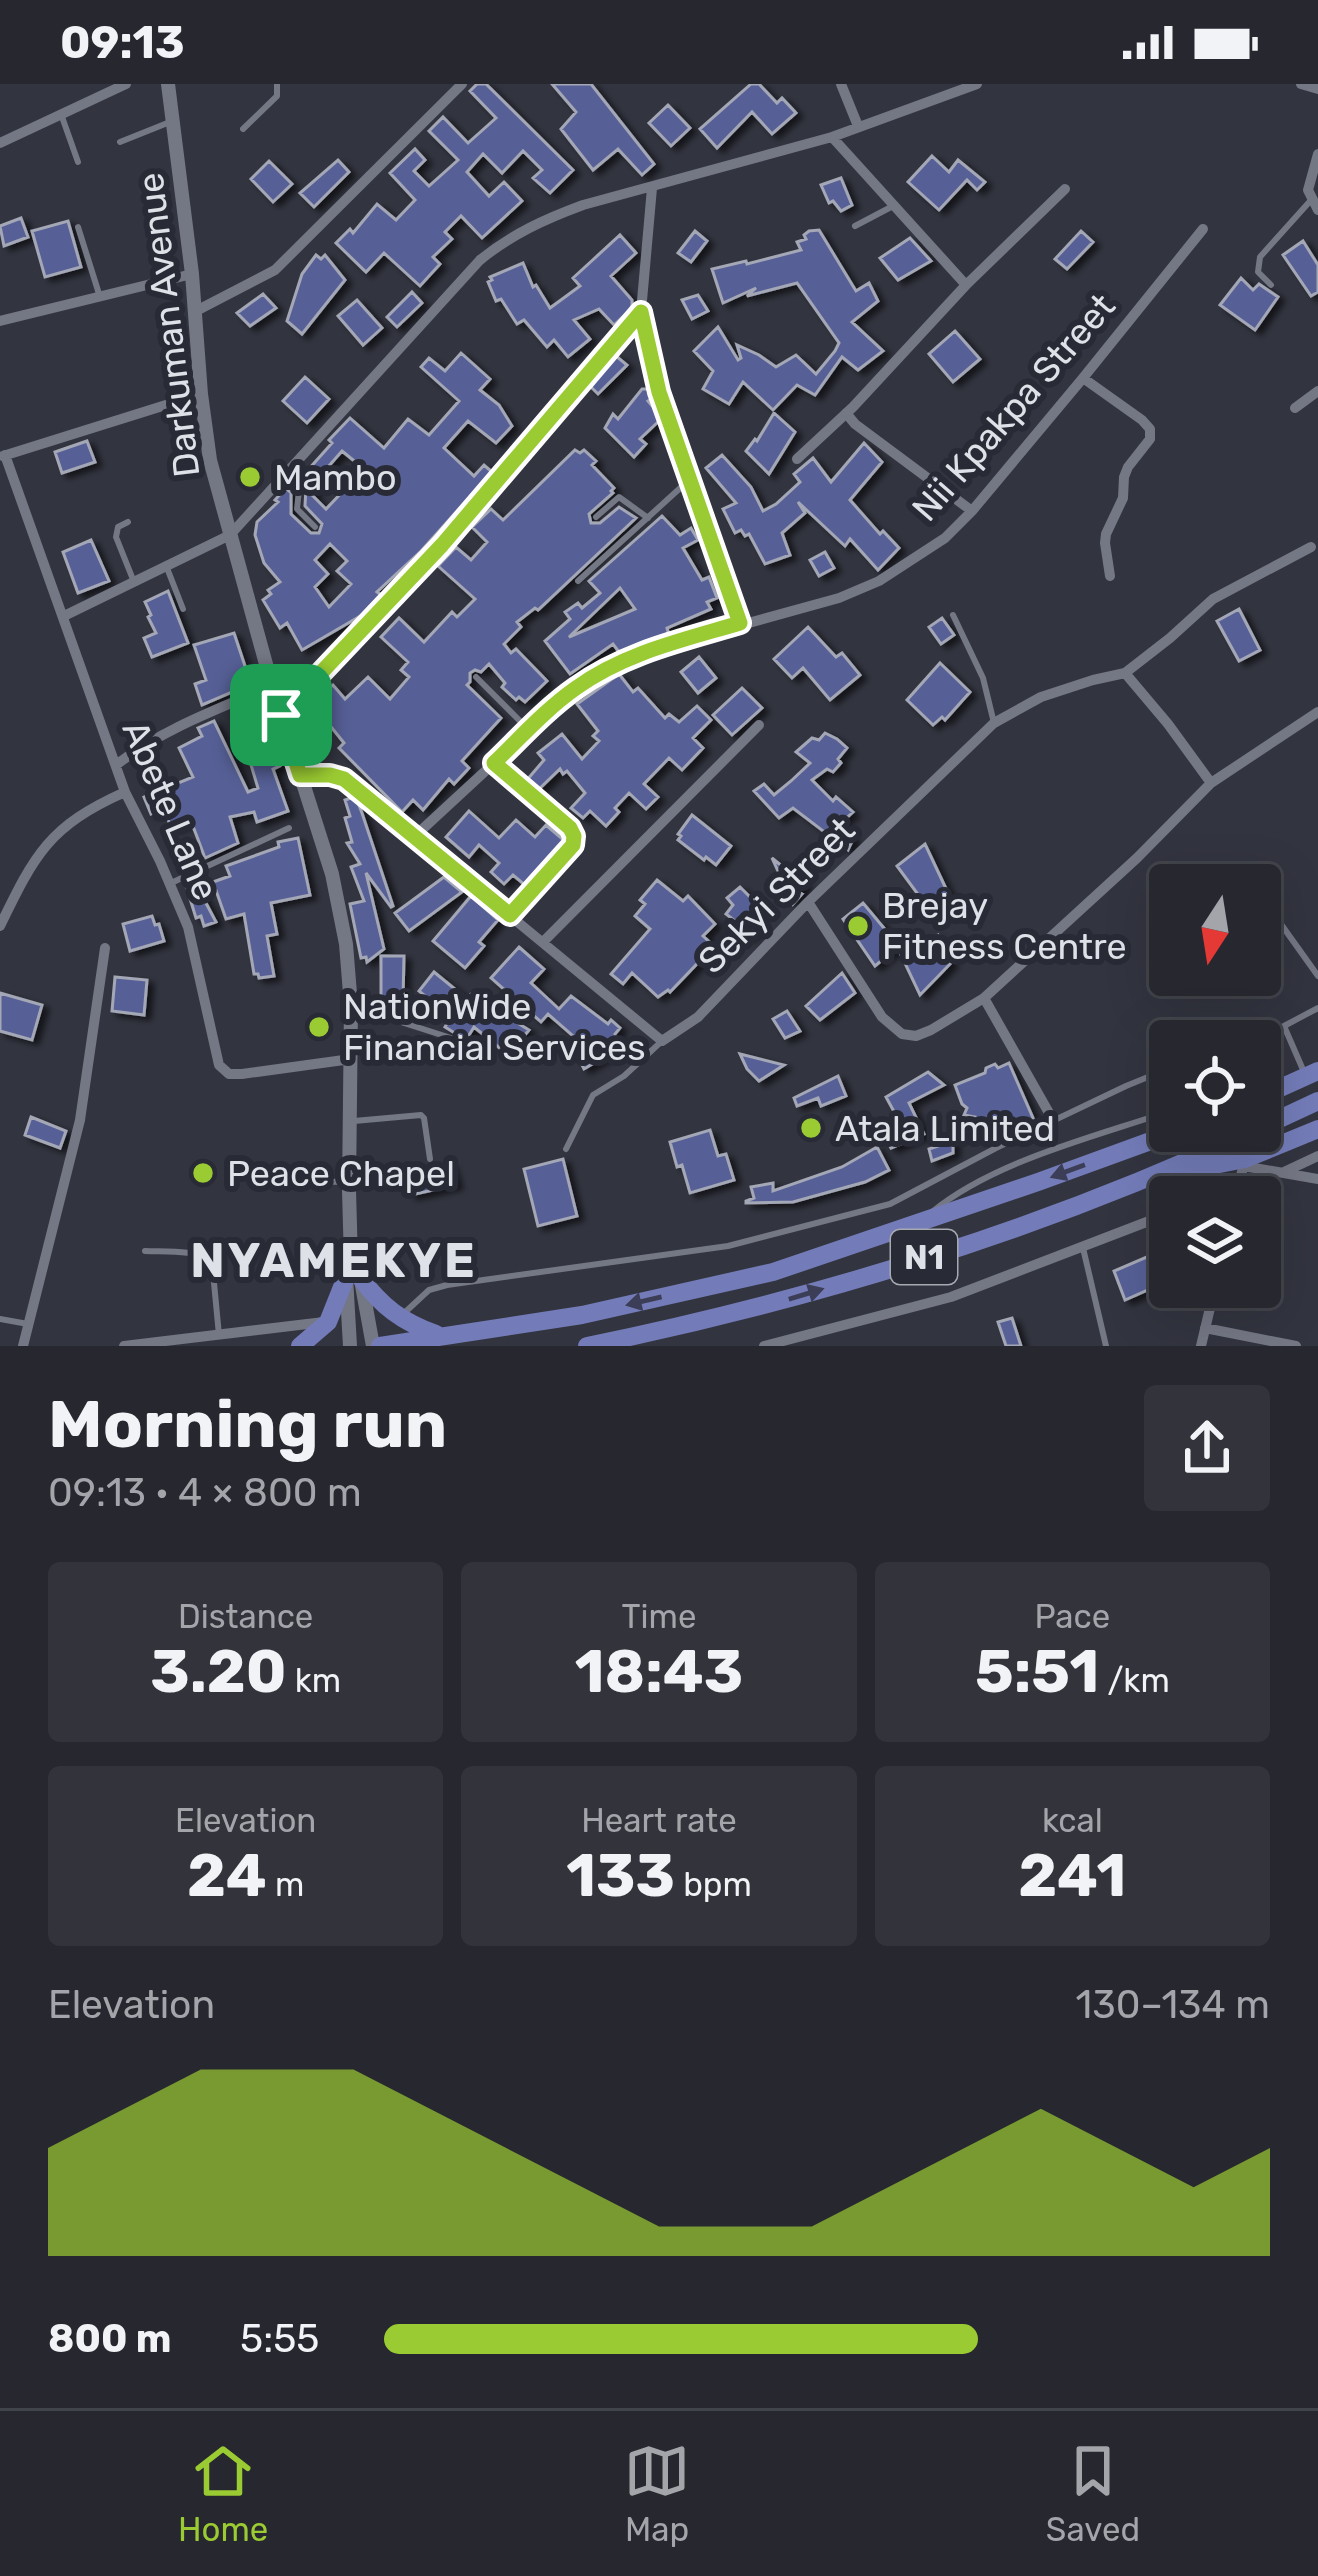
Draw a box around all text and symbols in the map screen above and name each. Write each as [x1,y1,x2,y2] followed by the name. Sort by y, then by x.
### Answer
[60,16,185,69] text: 09:13
[128,170,208,480] street label: Darkuman Avenue
[903,285,1124,530] street label: Nii Kpakpa Street
[274,456,397,499] place label: Mambo
[237,464,263,490] marker: Mambo
[230,664,332,766] pin
[248,682,314,748] icon: arrive
[113,714,228,906] street label: Abete Lane
[690,809,863,982] street label: Sekyi Street
[1149,864,1281,996] north arrow
[1149,864,1281,1308] map controls
[882,884,1127,968] place label: Brejay Fitness Centre
[845,913,871,939] marker: Brejay Fitness Centre
[343,985,646,1069] place label: NationWide Financial Services
[306,1014,332,1040] marker: NationWide Financial Services
[1149,1020,1281,1152] button: locate
[835,1107,1055,1150] place label: Atala Limited
[798,1115,824,1141] marker: Atala Limited
[227,1152,455,1195] place label: Peace Chapel
[190,1160,216,1186] marker: Peace Chapel
[1050,1163,1086,1181] one-way arrow
[1149,1176,1281,1308] button: layers
[891,1230,957,1284] road number: N1
[190,1232,478,1289] district label: NYAMEKYE
[788,1284,825,1302] one-way arrow
[625,1292,662,1311] one-way arrow
[48,1385,447,1464] text: Morning run
[1144,1385,1270,1511] button: share
[48,1470,362,1516] text: 09:13 · 4 × 800 m
[178,1597,313,1636] text: Distance
[622,1597,696,1636] text: Time
[1034,1597,1110,1636] text: Pace
[150,1636,287,1707] text: 3.20
[575,1636,743,1707] text: 18:43
[975,1636,1099,1707] text: 5:51
[287,1661,341,1700] text: km
[1099,1661,1170,1700] text: /km
[175,1801,316,1840] text: Elevation
[581,1801,737,1840] text: Heart rate
[1042,1801,1103,1840] text: kcal
[187,1840,267,1911] text: 24
[566,1840,675,1911] text: 133
[1018,1840,1126,1911] text: 241
[267,1865,304,1904] text: m
[675,1865,752,1904] text: bpm
[48,1982,215,2028] text: Elevation
[1076,1982,1270,2028] text: 130–134 m
[48,2316,171,2362] text: 800 m
[240,2316,319,2362] text: 5:55
[178,2438,268,2549] tab: Home
[624,2438,690,2549] tab: Map
[1046,2438,1140,2549] tab: Saved

